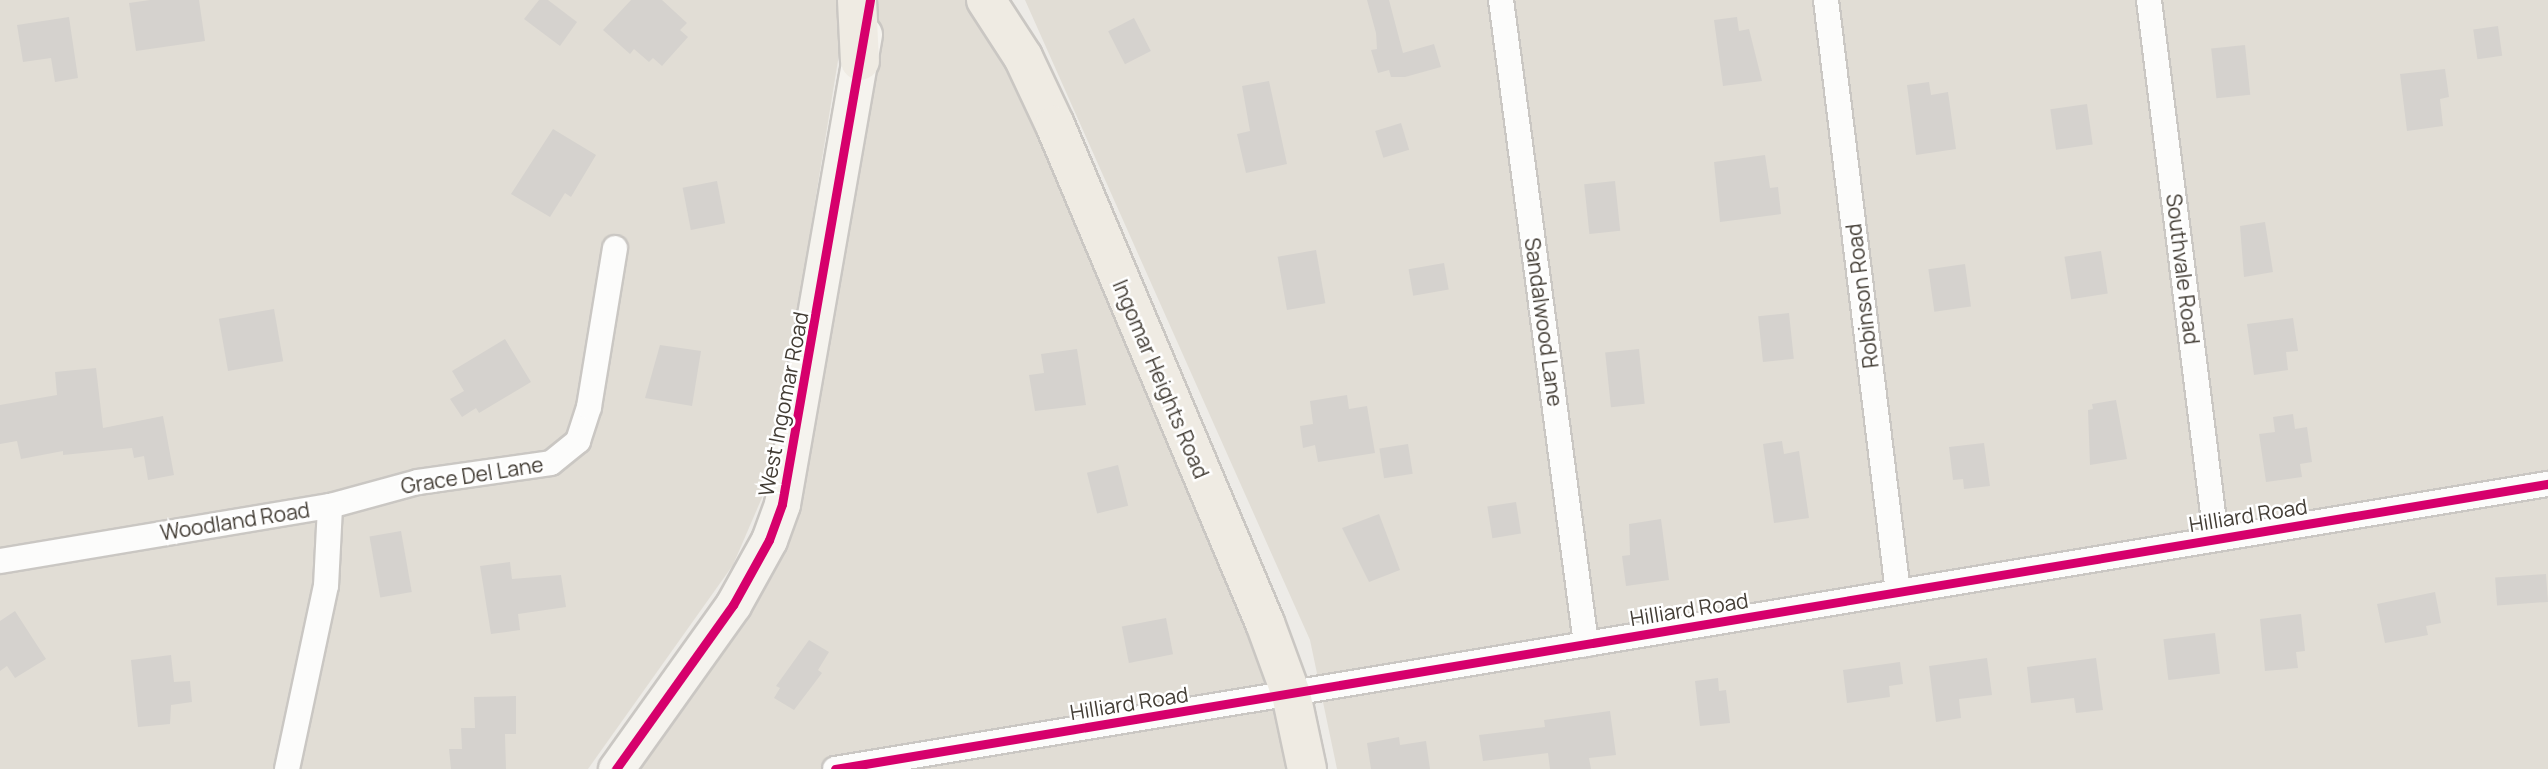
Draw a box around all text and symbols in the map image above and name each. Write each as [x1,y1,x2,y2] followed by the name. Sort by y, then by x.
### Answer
[2161,192,2205,346] street label: Southvale Road
[1841,222,1883,370] street label: Robinson Road
[1520,236,1568,408] street label: Sandalwood Lane
[1108,276,1214,482] street label: Ingomar Heights Road
[753,310,813,498] street label: West Ingomar Road
[399,451,545,499] street label: Grace Del Lane
[2187,493,2309,537] street label: Hilliard Road
[158,497,312,545] street label: Woodland Road
[1628,587,1750,631] street label: Hilliard Road
[1068,681,1190,725] street label: Hilliard Road

